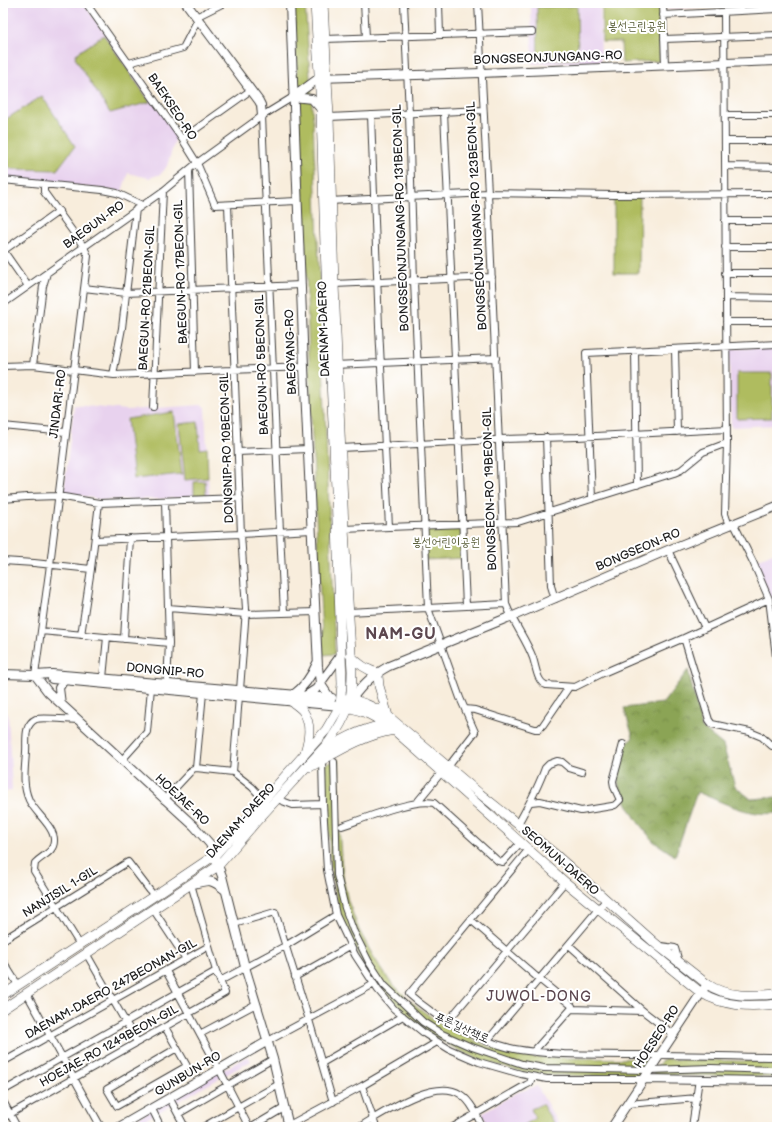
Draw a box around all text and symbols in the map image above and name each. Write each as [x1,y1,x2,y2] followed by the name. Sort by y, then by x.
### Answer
[608,19,666,34] park label: 봉선근린공원
[473,48,623,68] street label: BONGSEONJUNGANG-RO
[144,71,200,143] street label: BAEKSEO-RO
[464,101,490,331] street label: BONGSEONJUNGANG-RO 123BEON-GIL
[390,104,412,332] street label: BONGSEONJUNGANG-RO 131BEON-GIL
[60,198,128,252] street label: BAEGUN-RO
[171,200,191,344] street label: BAEGUN-RO 17BEON-GIL
[136,225,158,371] street label: BAEGUN-RO 21BEON-GIL
[315,281,333,377] street label: DAENAM-DAERO
[252,294,272,435] street label: BAEGUN-RO 5BEON-GIL
[282,309,300,395] street label: BAEGYANG-RO
[46,369,70,439] street label: JINDARI-RO
[217,372,237,524] street label: DONGNIP-RO 10BEON-GIL
[480,407,500,571] street label: BONGSEON-RO 19BEON-GIL
[593,525,683,575] street label: BONGSEON-RO
[412,535,480,550] park label: 봉선어린이공원
[365,625,437,644] district label: NAM-GU
[126,660,204,682] street label: DONGNIP-RO
[152,771,212,829] street label: HOEJAE-RO
[203,780,279,862] street label: DAENAM-DAERO
[518,823,602,899] street label: SEOMUN-DAERO
[20,863,100,921] street label: NANJISIL 1-GIL
[23,935,200,1043] street label: DAENAM-DAERO 247BEONAN-GIL
[486,988,592,1005] district label: JUWOL-DONG
[37,1002,181,1090] street label: HOEJAE-RO 1249BEON-GIL
[631,1003,683,1071] street label: HOESEO-RO
[432,1009,492,1047] street label: 푸른길산책로
[152,1048,224,1100] street label: GUNBUN-RO

